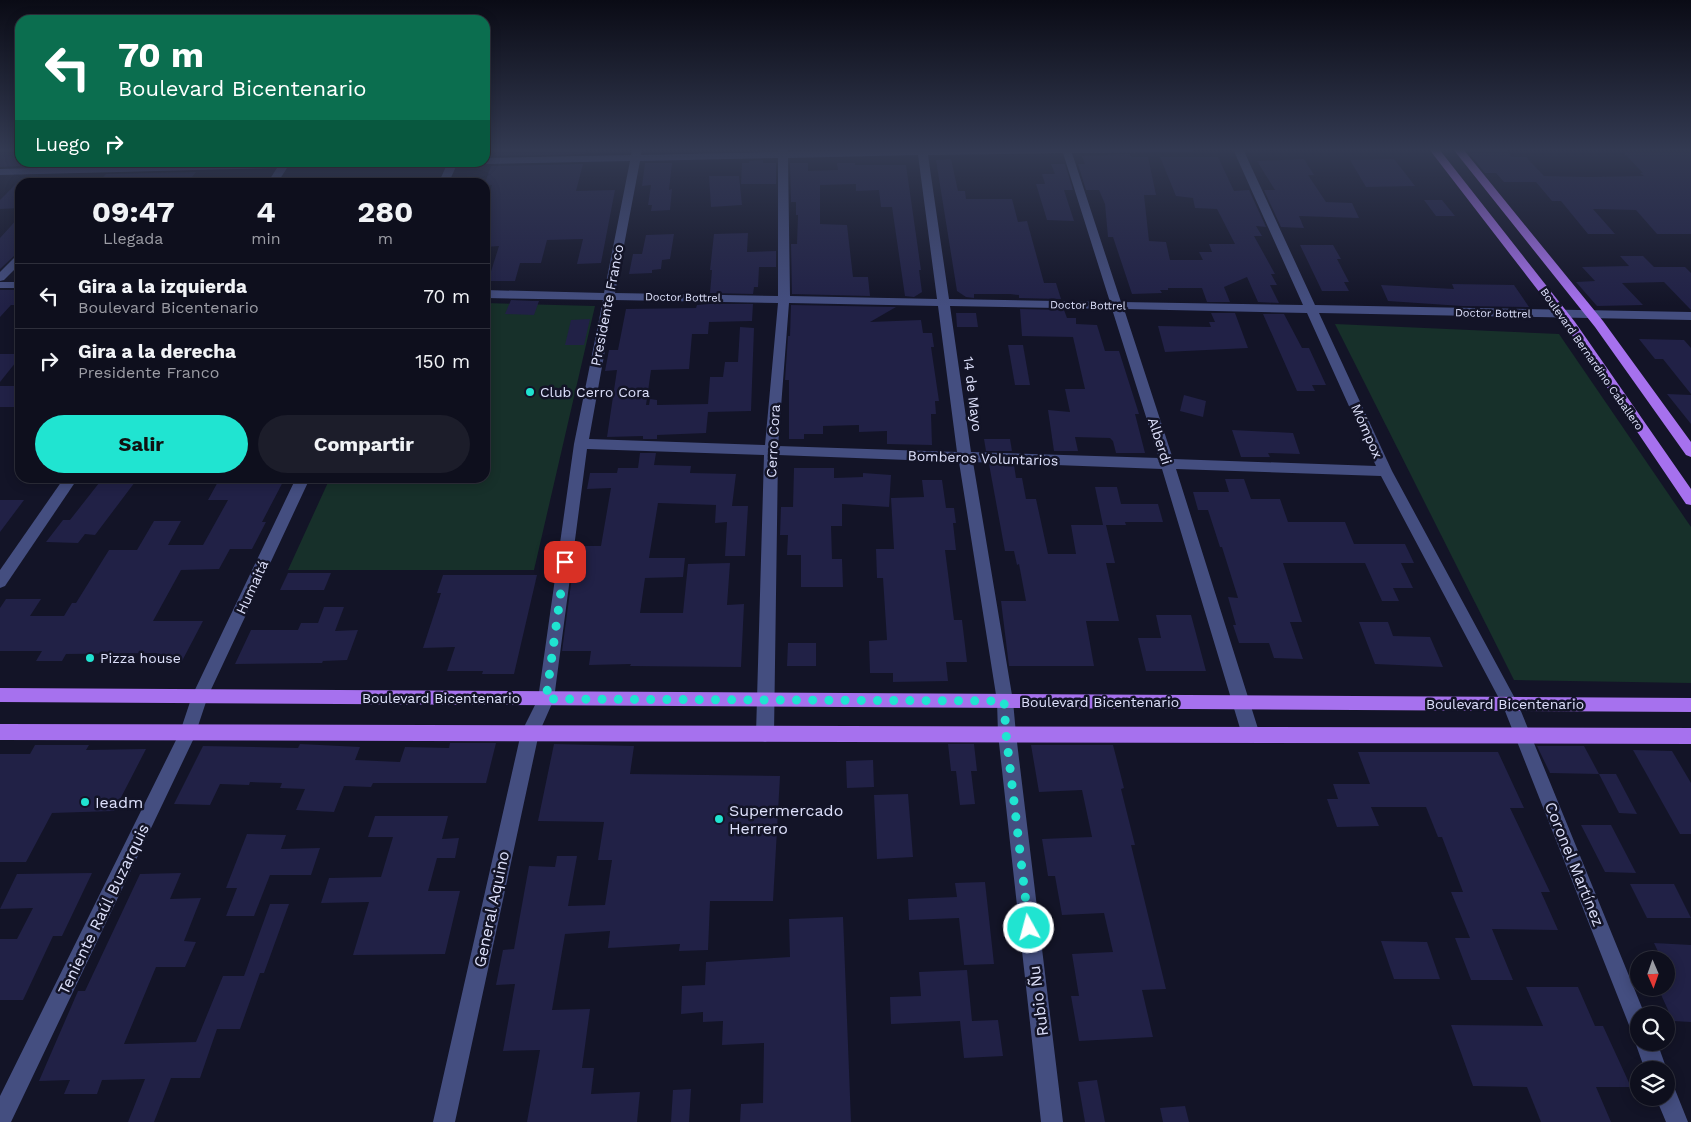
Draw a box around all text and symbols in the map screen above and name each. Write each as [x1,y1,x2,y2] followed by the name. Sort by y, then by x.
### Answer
[118,34,204,76] text: 70 m
[35,35,100,100] icon: left
[118,76,367,101] text: Boulevard Bicentenario
[100,130,128,158] icon: right
[35,133,90,156] text: Luego
[92,194,175,229] text: 09:47
[256,194,276,229] text: 4
[357,194,413,229] text: 280
[103,229,163,248] text: Llegada
[251,229,281,248] text: min
[378,229,393,248] text: m
[587,243,627,367] street label: Presidente Franco
[78,275,247,298] text: Gira a la izquierda
[35,282,63,310] icon: left
[423,285,470,308] text: 70 m
[1537,286,1646,433] street label: Boulevard Bernardino Caballero
[645,290,722,305] street label: Doctor Bottrel
[78,298,259,317] text: Boulevard Bicentenario
[1050,298,1127,313] street label: Doctor Bottrel
[1455,306,1532,321] street label: Doctor Bottrel
[78,340,236,363] text: Gira a la derecha
[35,347,63,375] icon: right
[415,350,470,373] text: 150 m
[960,356,986,432] street label: 14 de Mayo
[78,363,219,382] text: Presidente Franco
[540,384,650,400] place label: Club Cerro Cora
[524,386,536,398] marker: Club Cerro Cora
[1348,401,1386,461] street label: Mómpox
[763,404,783,478] street label: Cerro Cora
[35,415,248,473] button: Salir
[258,415,470,473] button: Compartir
[1145,416,1175,466] street label: Alberdi
[907,447,1059,469] street label: Bomberos Voluntarios
[544,541,586,583] pin
[551,548,579,576] icon: arrive
[233,557,271,616] street label: Humaitá
[100,650,181,666] place label: Pizza house
[84,652,96,664] marker: Pizza house
[362,690,520,706] street label: Boulevard Bicentenario
[1021,694,1179,710] street label: Boulevard Bicentenario
[1426,696,1584,712] street label: Boulevard Bicentenario
[95,793,143,812] place label: Ieadm
[79,796,91,808] marker: Ieadm
[1541,799,1608,929] street label: Coronel Martínez
[729,801,843,838] place label: Supermercado Herrero
[713,813,725,825] marker: Supermercado Herrero
[54,821,153,998] street label: Teniente Raúl Buzarquis
[470,849,513,969] street label: General Aquino
[1002,901,1054,953] position arrow
[1630,951,1675,996] north arrow
[1630,951,1675,1106] map controls
[1025,964,1052,1037] street label: Rubio Ñu
[1630,1006,1675,1051] button: search
[1630,1061,1675,1106] button: layers

